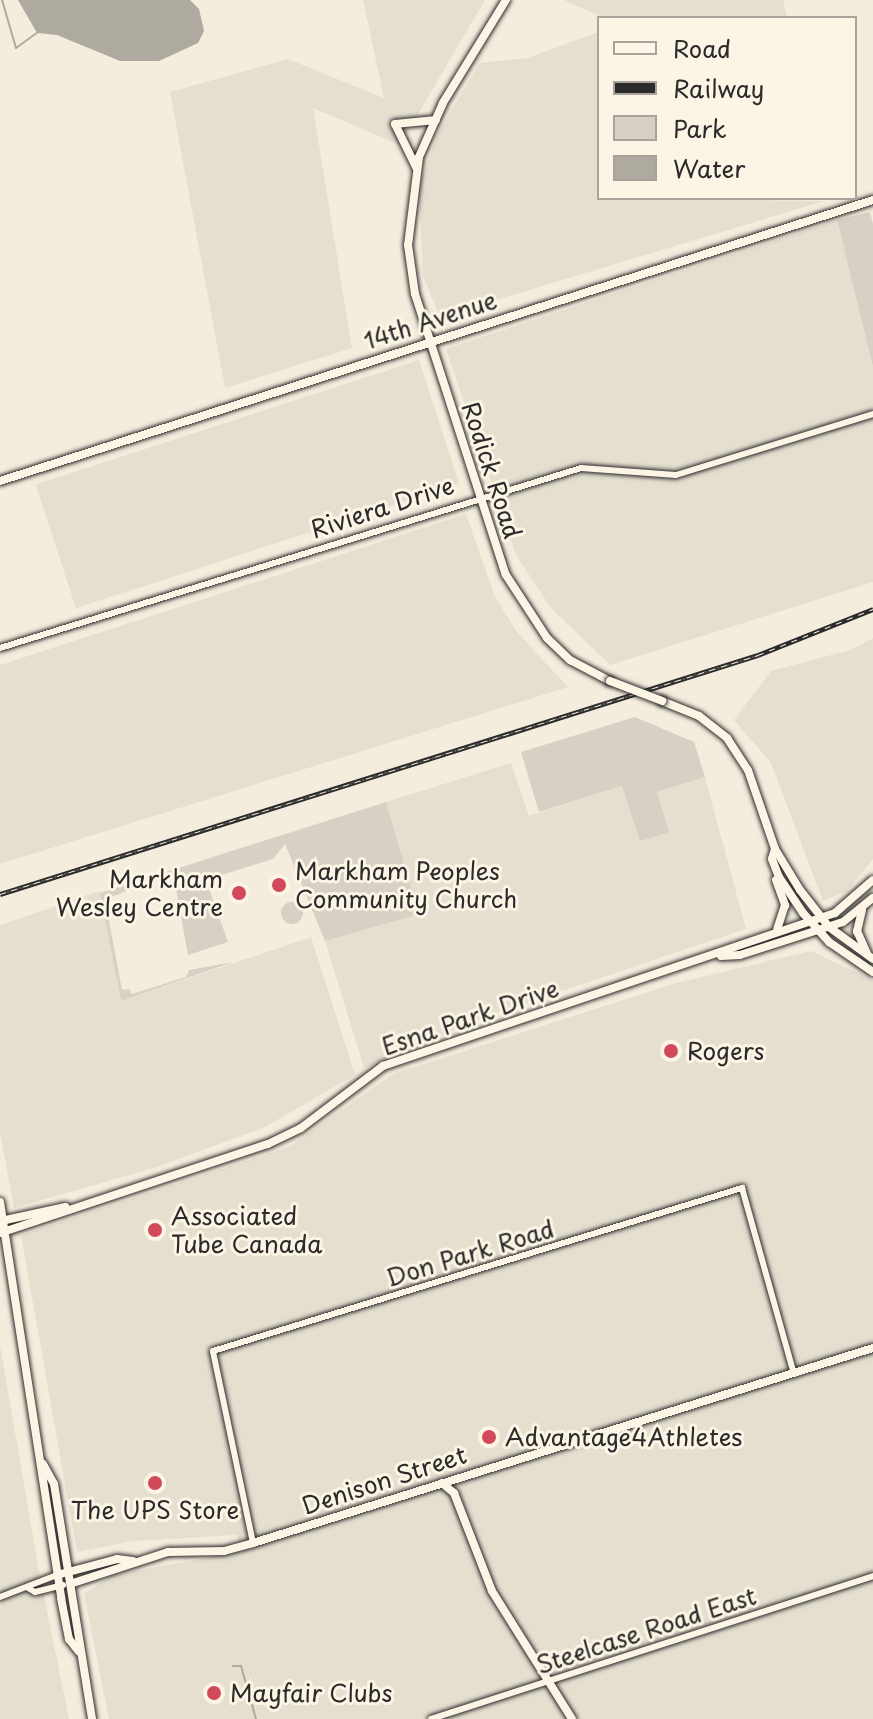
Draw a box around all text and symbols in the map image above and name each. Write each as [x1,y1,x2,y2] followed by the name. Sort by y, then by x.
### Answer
[597,16,857,200] legend
[673,30,731,66] text: Road
[673,70,764,106] text: Railway
[673,110,727,146] text: Park
[673,150,745,186] text: Water
[359,285,501,355] street label: 14th Avenue
[456,398,528,542] street label: Rodick Road
[306,470,458,544] street label: Riviera Drive
[295,857,519,913] place label: Markham Peoples Community Church
[54,865,223,921] place label: Markham Wesley Centre
[270,876,288,894] marker: Markham Peoples Community Church
[230,884,248,902] marker: Markham Wesley Centre
[378,973,562,1061] street label: Esna Park Drive
[687,1037,764,1065] place label: Rogers
[662,1042,680,1060] marker: Rogers
[171,1202,323,1258] place label: Associated Tube Canada
[383,1214,557,1292] street label: Don Park Road
[146,1221,164,1239] marker: Associated Tube Canada
[505,1423,742,1451] place label: Advantage4Athletes
[480,1428,498,1446] marker: Advantage4Athletes
[298,1440,470,1520] street label: Denison Street
[146,1474,164,1492] marker: The UPS Store
[71,1496,239,1524] place label: The UPS Store
[532,1581,760,1679] street label: Steelcase Road East
[230,1679,394,1707] place label: Mayfair Clubs
[205,1684,223,1702] marker: Mayfair Clubs

